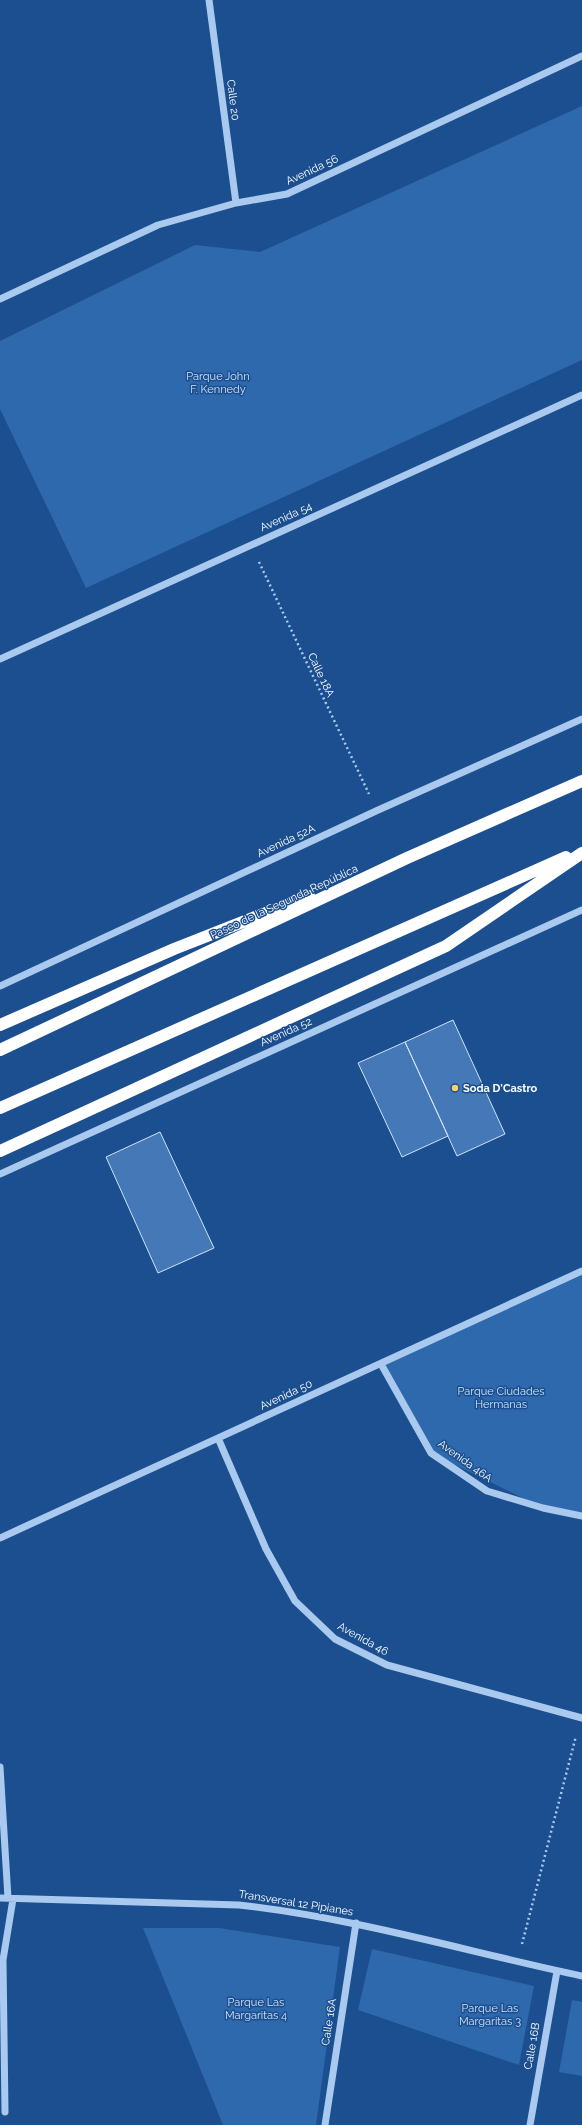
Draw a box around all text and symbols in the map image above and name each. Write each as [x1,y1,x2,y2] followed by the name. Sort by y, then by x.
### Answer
[224,79,242,122] street label: Calle 20
[284,152,341,188] street label: Avenida 56
[186,370,250,396] park label: Parque John F. Kennedy
[258,500,314,534] street label: Avenida 54
[305,651,337,700] street label: Calle 18A
[255,822,318,860] street label: Avenida 52A
[208,862,360,942] street label: Paseo de la Segunda República
[258,1015,314,1049] street label: Avenida 52
[463,1082,538,1095] place label: Soda D'Castro
[450,1083,460,1093] marker: Soda D'Castro
[258,1377,315,1413] street label: Avenida 50
[458,1385,545,1411] park label: Parque Ciudades Hermanas
[435,1437,495,1485] street label: Avenida 46A
[335,1620,391,1659] street label: Avenida 46
[238,1888,354,1918] street label: Transversal 12 Pipianes
[225,1996,287,2022] park label: Parque Las Margaritas 4
[319,1997,339,2046] street label: Calle 16A
[459,2002,521,2028] park label: Parque Las Margaritas 3
[521,2021,543,2071] street label: Calle 16B

